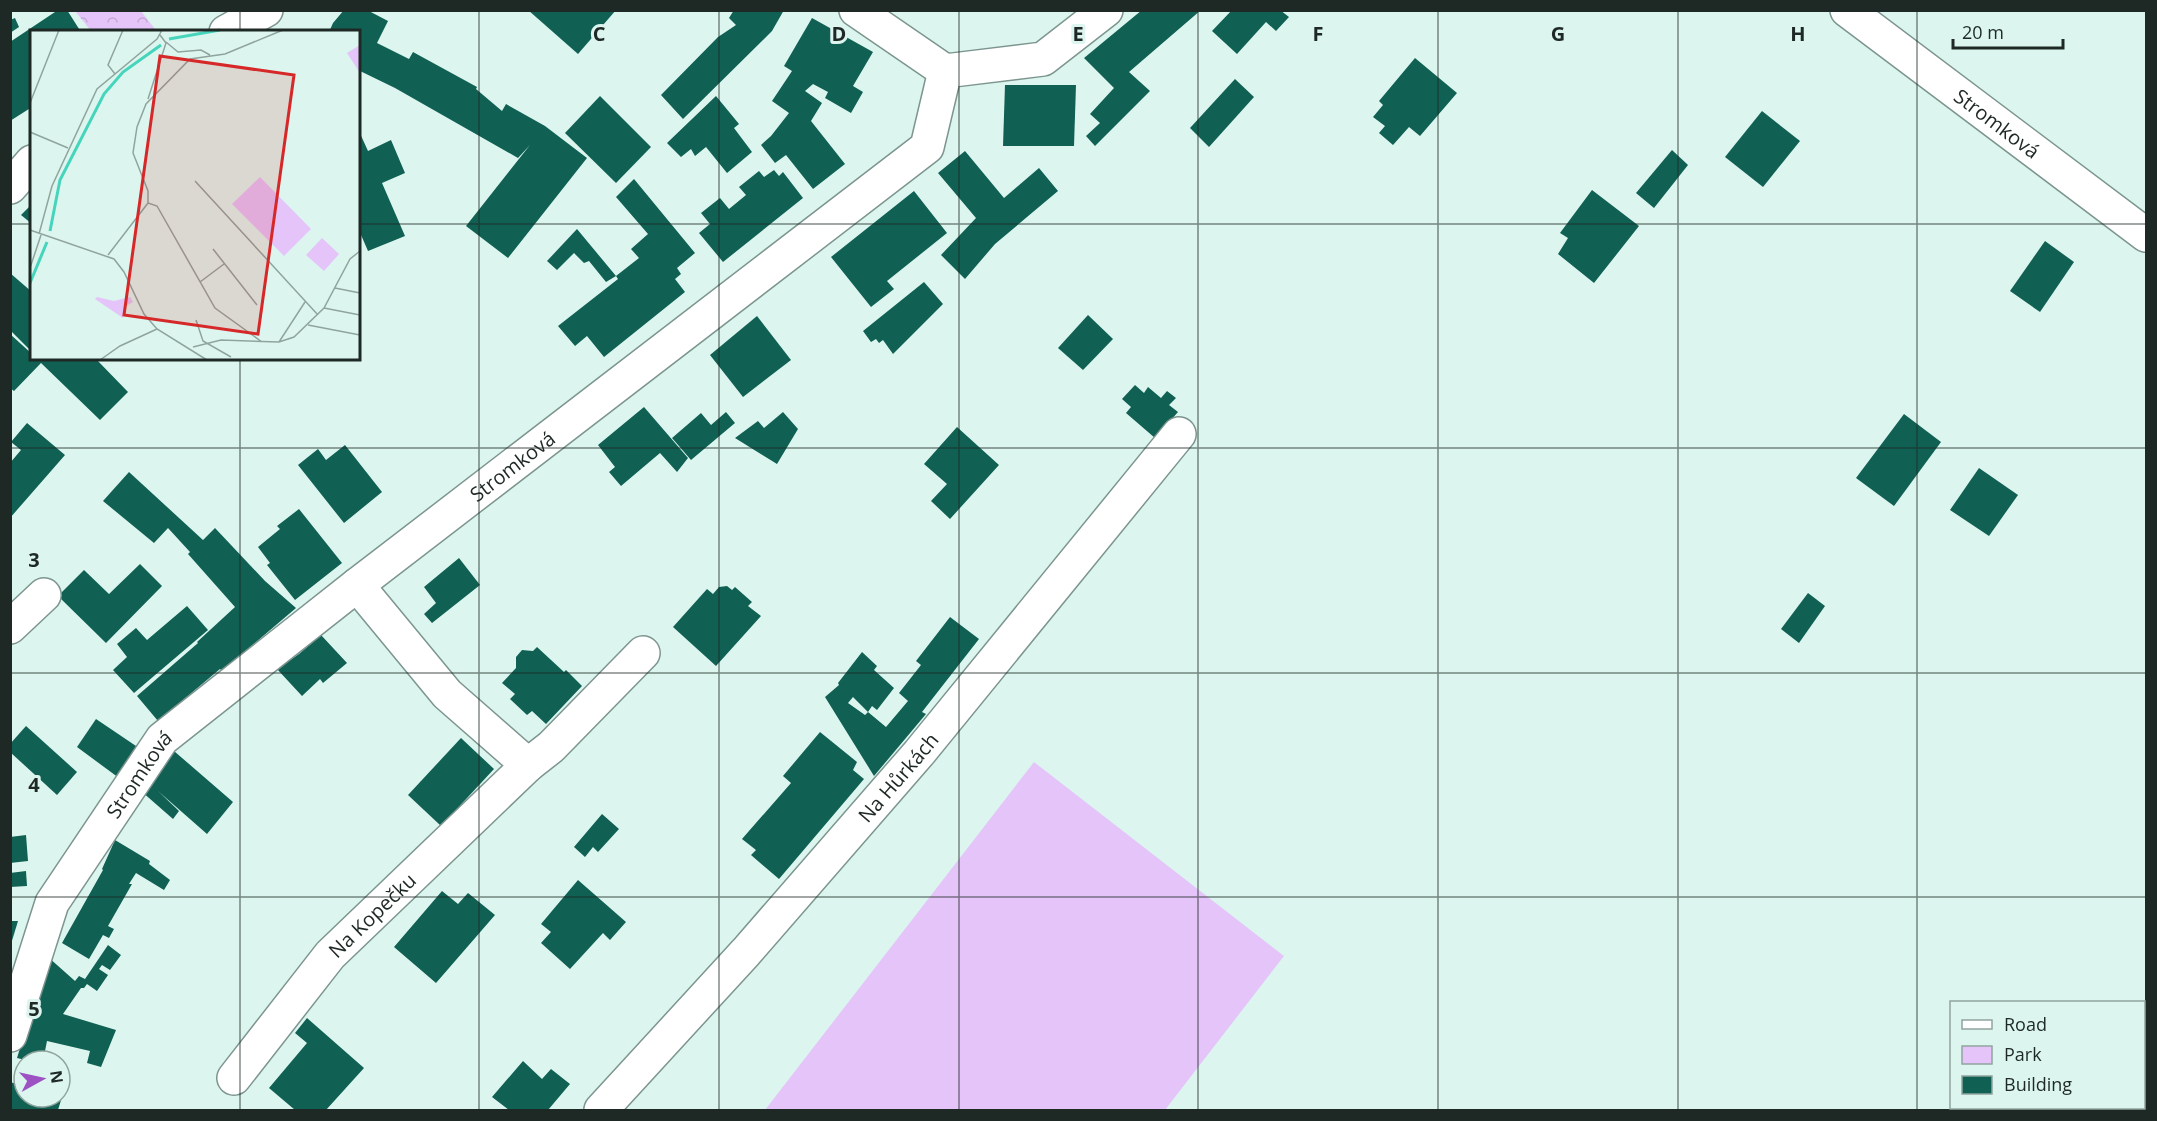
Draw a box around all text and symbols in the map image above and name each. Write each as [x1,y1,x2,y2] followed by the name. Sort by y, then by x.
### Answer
[1953,12,2062,50] scale bar
[593,20,606,47] text: C
[832,20,846,47] text: D
[1072,20,1084,47] text: E
[1313,20,1323,47] text: F
[1551,20,1565,47] text: G
[1790,20,1806,47] text: H
[1962,20,2004,44] text: 20 m
[30,30,360,360] inset map
[1949,82,2045,164] street label: Stromková
[464,425,560,507] street label: Stromková
[28,546,40,573] text: 3
[99,723,177,823] street label: Stromková
[852,727,944,828] street label: Na Hůrkách
[28,771,40,798] text: 4
[322,867,421,963] street label: Na Kopečku
[28,995,40,1022] text: 5
[1950,1001,2145,1109] legend
[2004,1012,2047,1036] text: Road
[2004,1042,2042,1066] text: Park
[12,1049,72,1109] north arrow
[45,1069,69,1085] text: N
[2004,1072,2072,1096] text: Building

